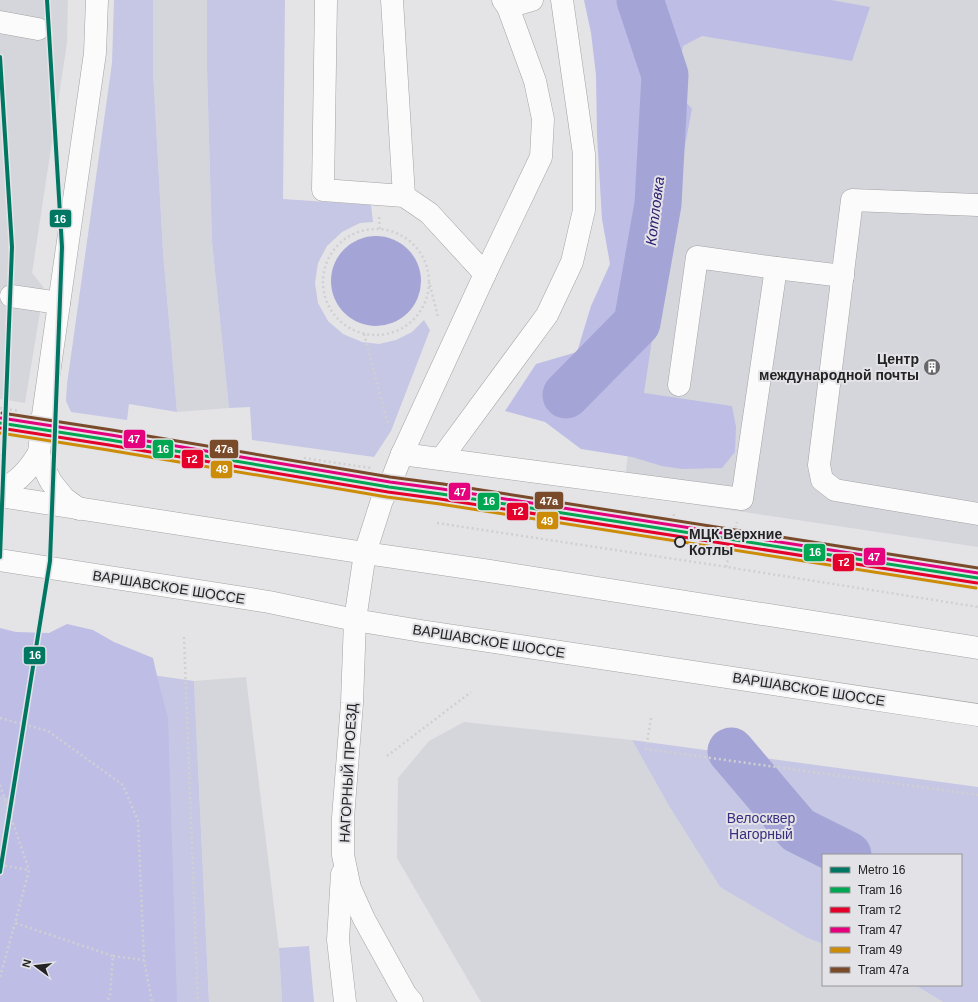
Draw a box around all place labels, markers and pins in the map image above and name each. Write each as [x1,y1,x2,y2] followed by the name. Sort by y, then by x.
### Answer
[759,351,919,383] place label: Центр международной почты
[922,357,942,377] building icon: Центр международной почты
[689,526,782,558] place label: МЦК Верхние Котлы
[674,536,686,548] marker: МЦК Верхние Котлы

